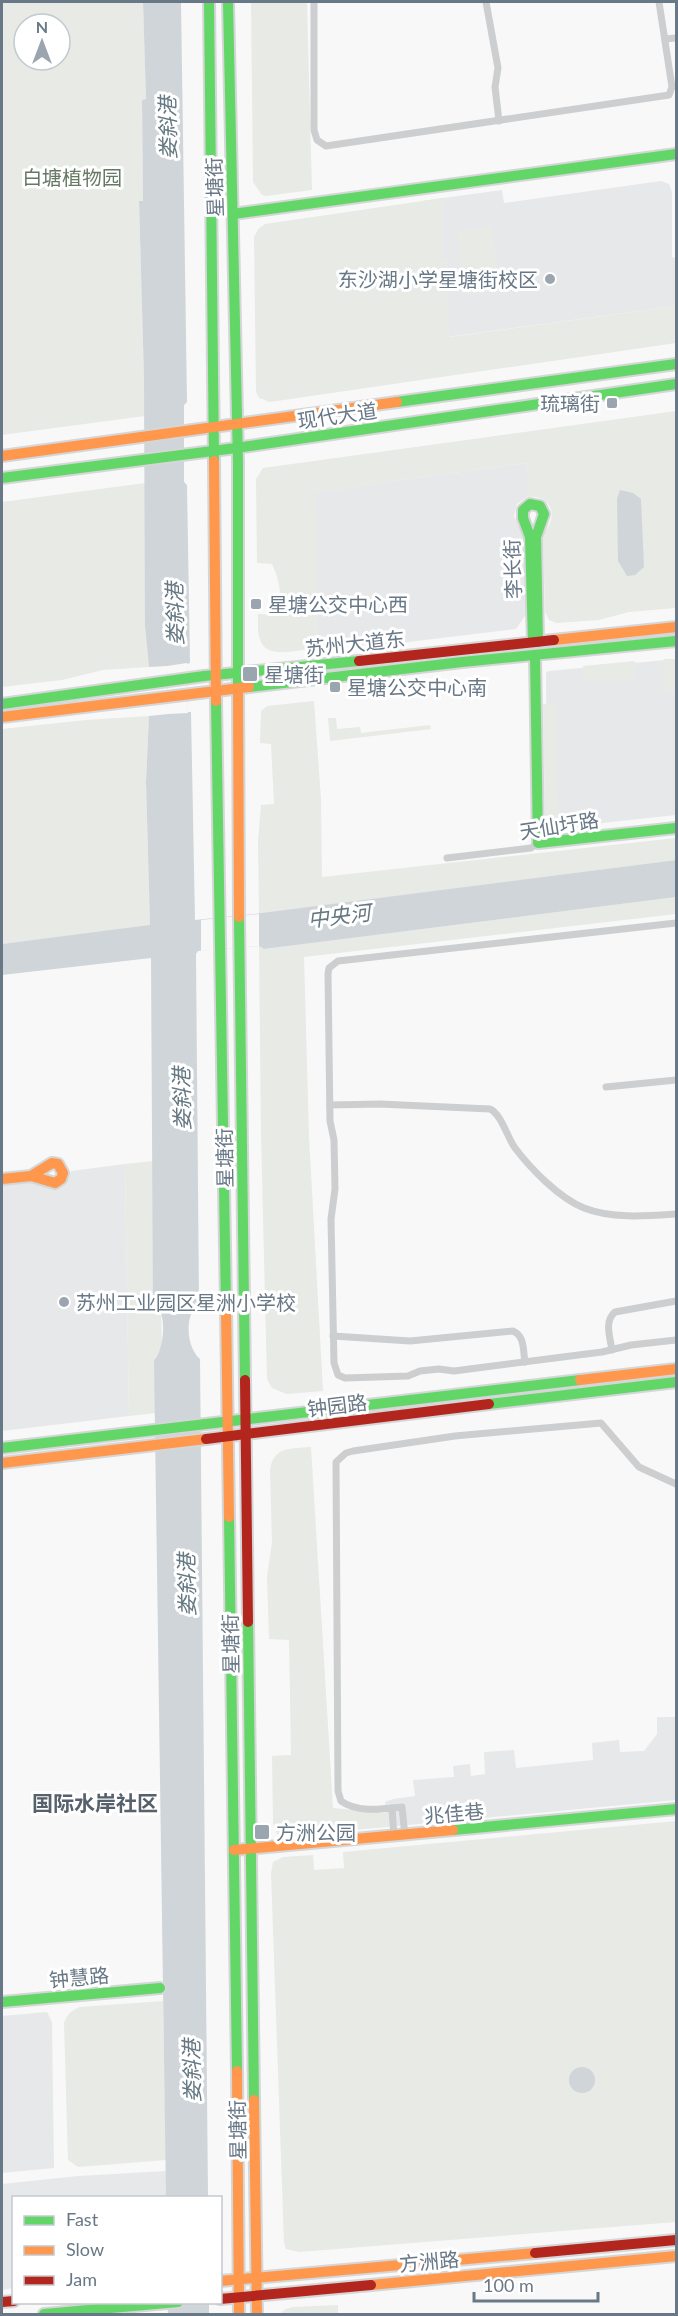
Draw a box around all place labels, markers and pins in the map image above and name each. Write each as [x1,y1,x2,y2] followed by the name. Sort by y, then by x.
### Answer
[338,267,538,291] place label: 东沙湖小学星塘街校区
[543,272,557,286] marker: 东沙湖小学星塘街校区
[540,391,600,415] place label: 琉璃街
[605,396,619,410] marker: 琉璃街
[268,592,408,616] place label: 星塘公交中心西
[249,597,263,611] marker: 星塘公交中心西
[264,662,324,686] place label: 星塘街
[241,665,259,683] marker: 星塘街
[347,675,487,699] place label: 星塘公交中心南
[328,680,342,694] marker: 星塘公交中心南
[76,1290,296,1314] place label: 苏州工业园区星洲小学校
[57,1295,71,1309] marker: 苏州工业园区星洲小学校
[276,1820,356,1844] place label: 方洲公园
[253,1823,271,1841] marker: 方洲公园

